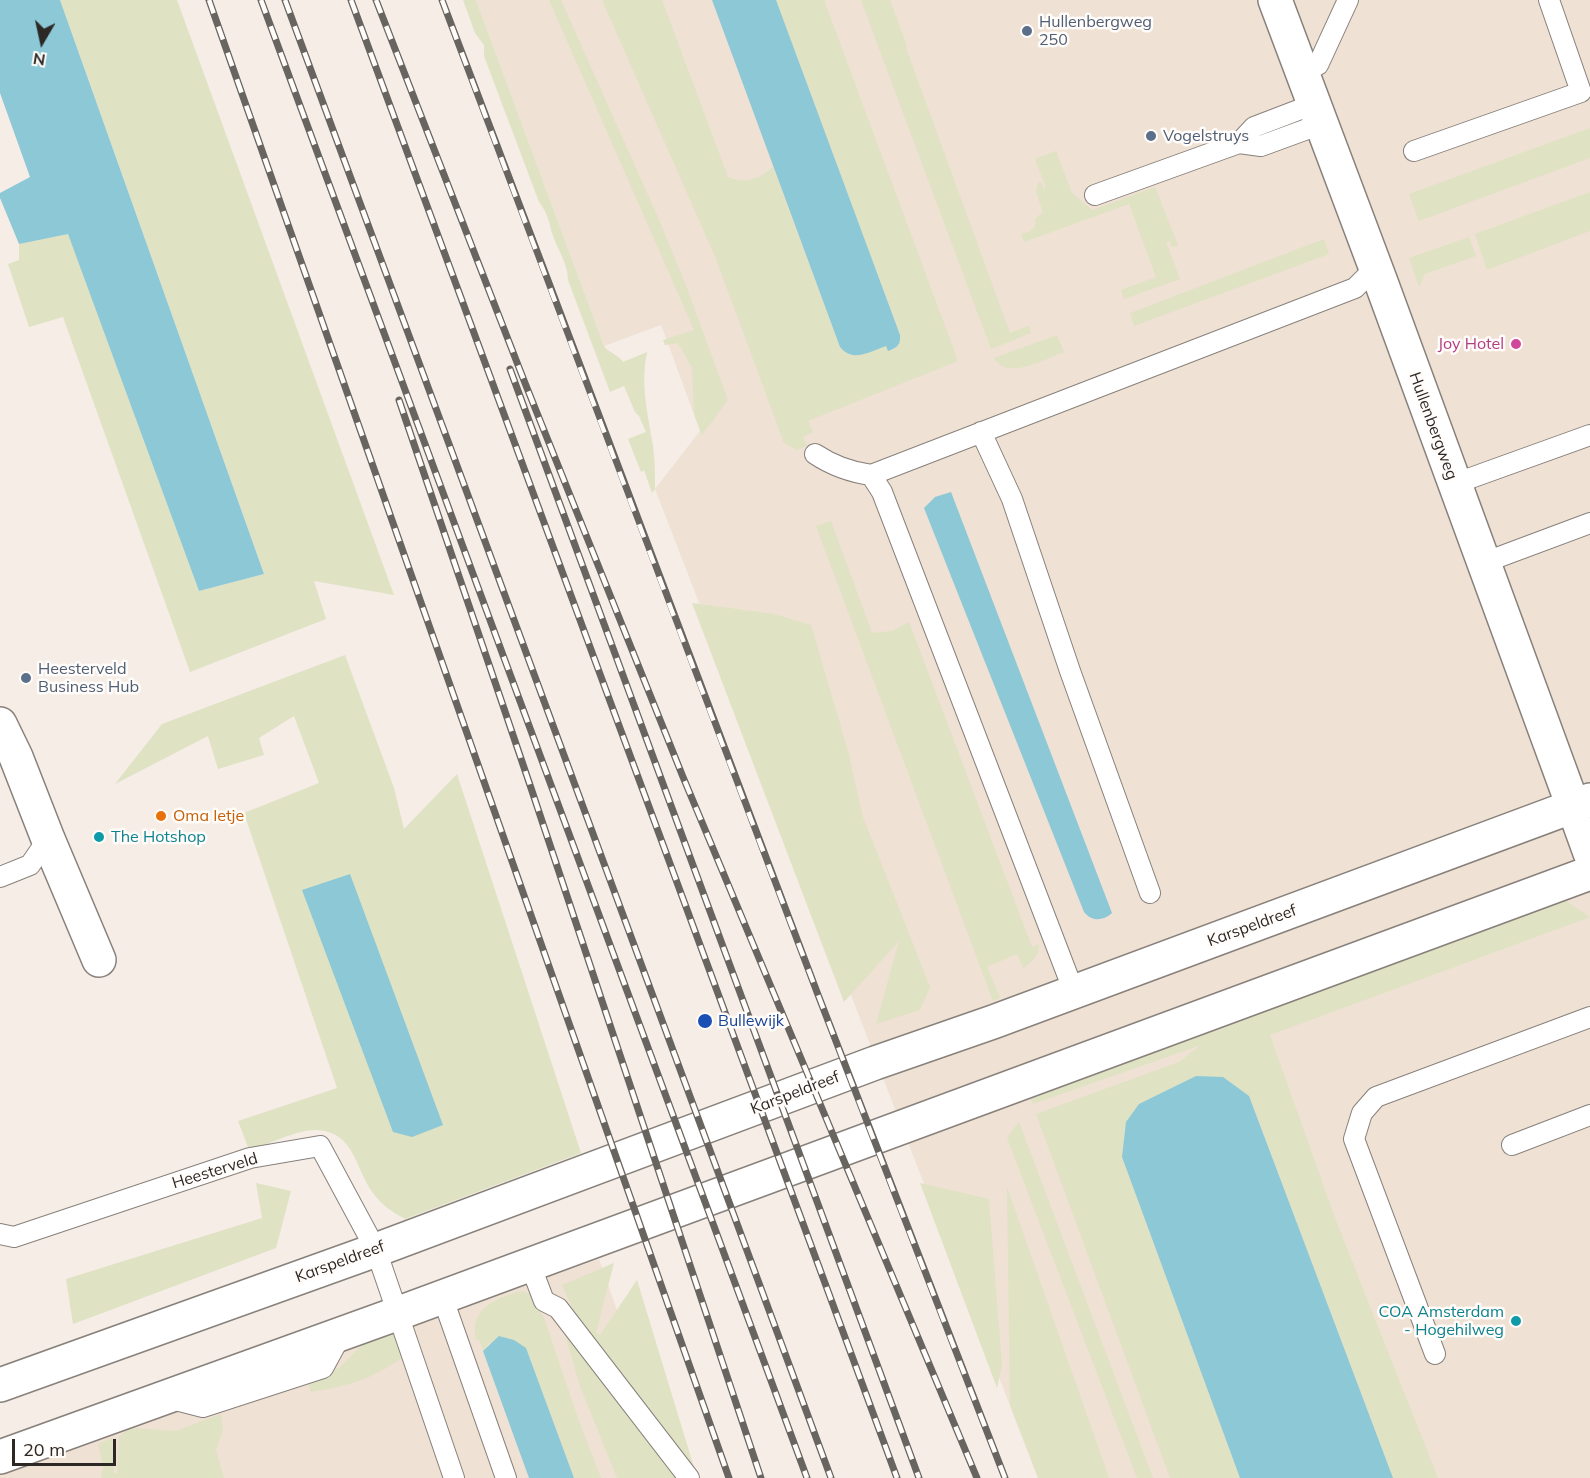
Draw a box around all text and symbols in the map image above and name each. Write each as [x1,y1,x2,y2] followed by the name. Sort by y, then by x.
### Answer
[12,12,72,72] north arrow
[1039,12,1152,50] place label: Hullenbergweg 250
[1020,24,1034,38] marker: Hullenbergweg 250
[32,49,47,71] text: N
[1163,126,1249,146] place label: Vogelstruys
[1144,129,1158,143] marker: Vogelstruys
[1438,334,1504,354] place label: Joy Hotel
[1509,337,1523,351] marker: Joy Hotel
[1405,370,1461,482] street label: Hullenbergweg
[38,659,139,697] place label: Heesterveld Business Hub
[19,671,33,685] marker: Heesterveld Business Hub
[173,806,244,826] place label: Oma Ietje
[154,809,168,823] marker: Oma Ietje
[111,827,206,847] place label: The Hotshop
[92,830,106,844] marker: The Hotshop
[1205,901,1299,951] street label: Karspeldreef
[718,1011,784,1031] place label: Bullewijk
[696,1012,714,1030] marker: Bullewijk
[748,1067,842,1119] street label: Karspeldreef
[170,1149,260,1193] street label: Heesterveld
[293,1237,387,1287] street label: Karspeldreef
[1378,1302,1504,1340] place label: COA Amsterdam - Hogehilweg
[1509,1314,1523,1328] marker: COA Amsterdam - Hogehilweg
[15,1427,118,1465] scale bar
[23,1438,65,1461] text: 20 m

